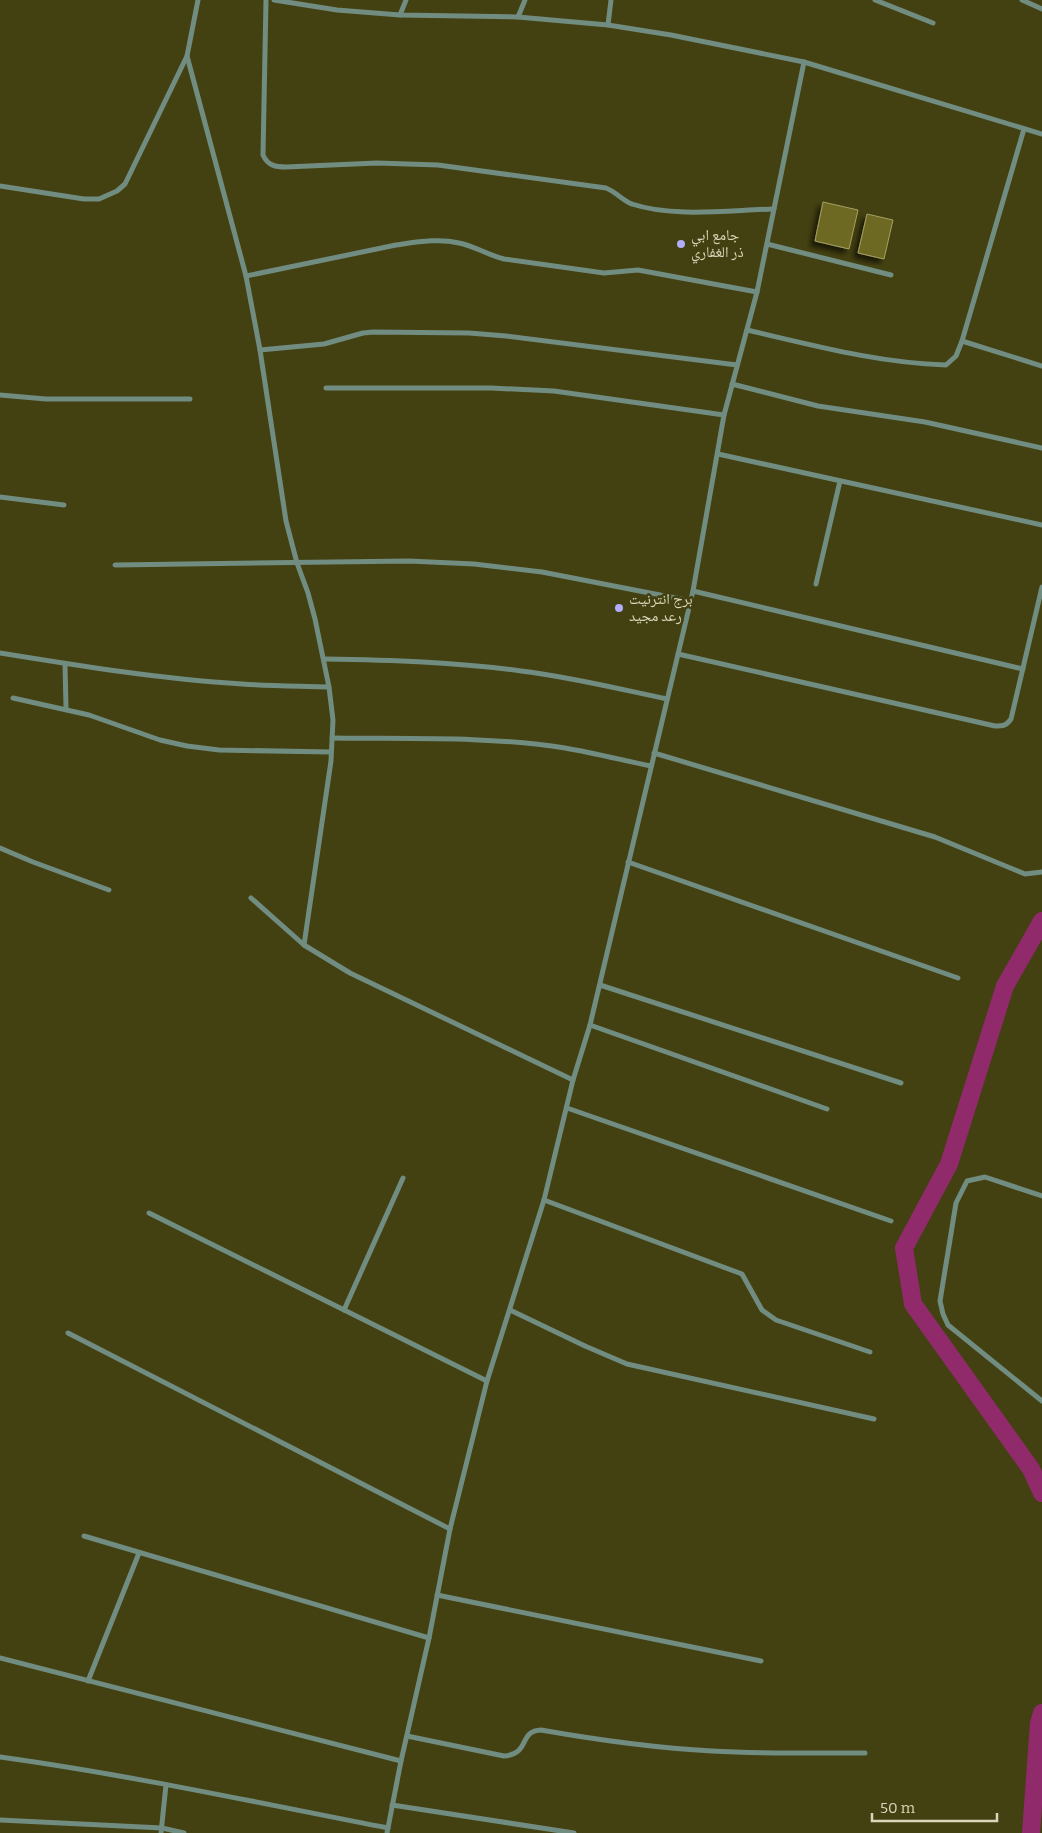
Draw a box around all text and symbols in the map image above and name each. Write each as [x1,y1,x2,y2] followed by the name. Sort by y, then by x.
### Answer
[691,226,744,264] place label: جامع ابي ذر الغفاري
[675,238,687,250] marker: جامع ابي ذر الغفاري
[629,590,693,625] place label: برج انترنيت رعد مجيد
[613,602,625,614] marker: برج انترنيت رعد مجيد
[872,1790,997,1822] scale bar
[880,1799,916,1817] text: 50 m

